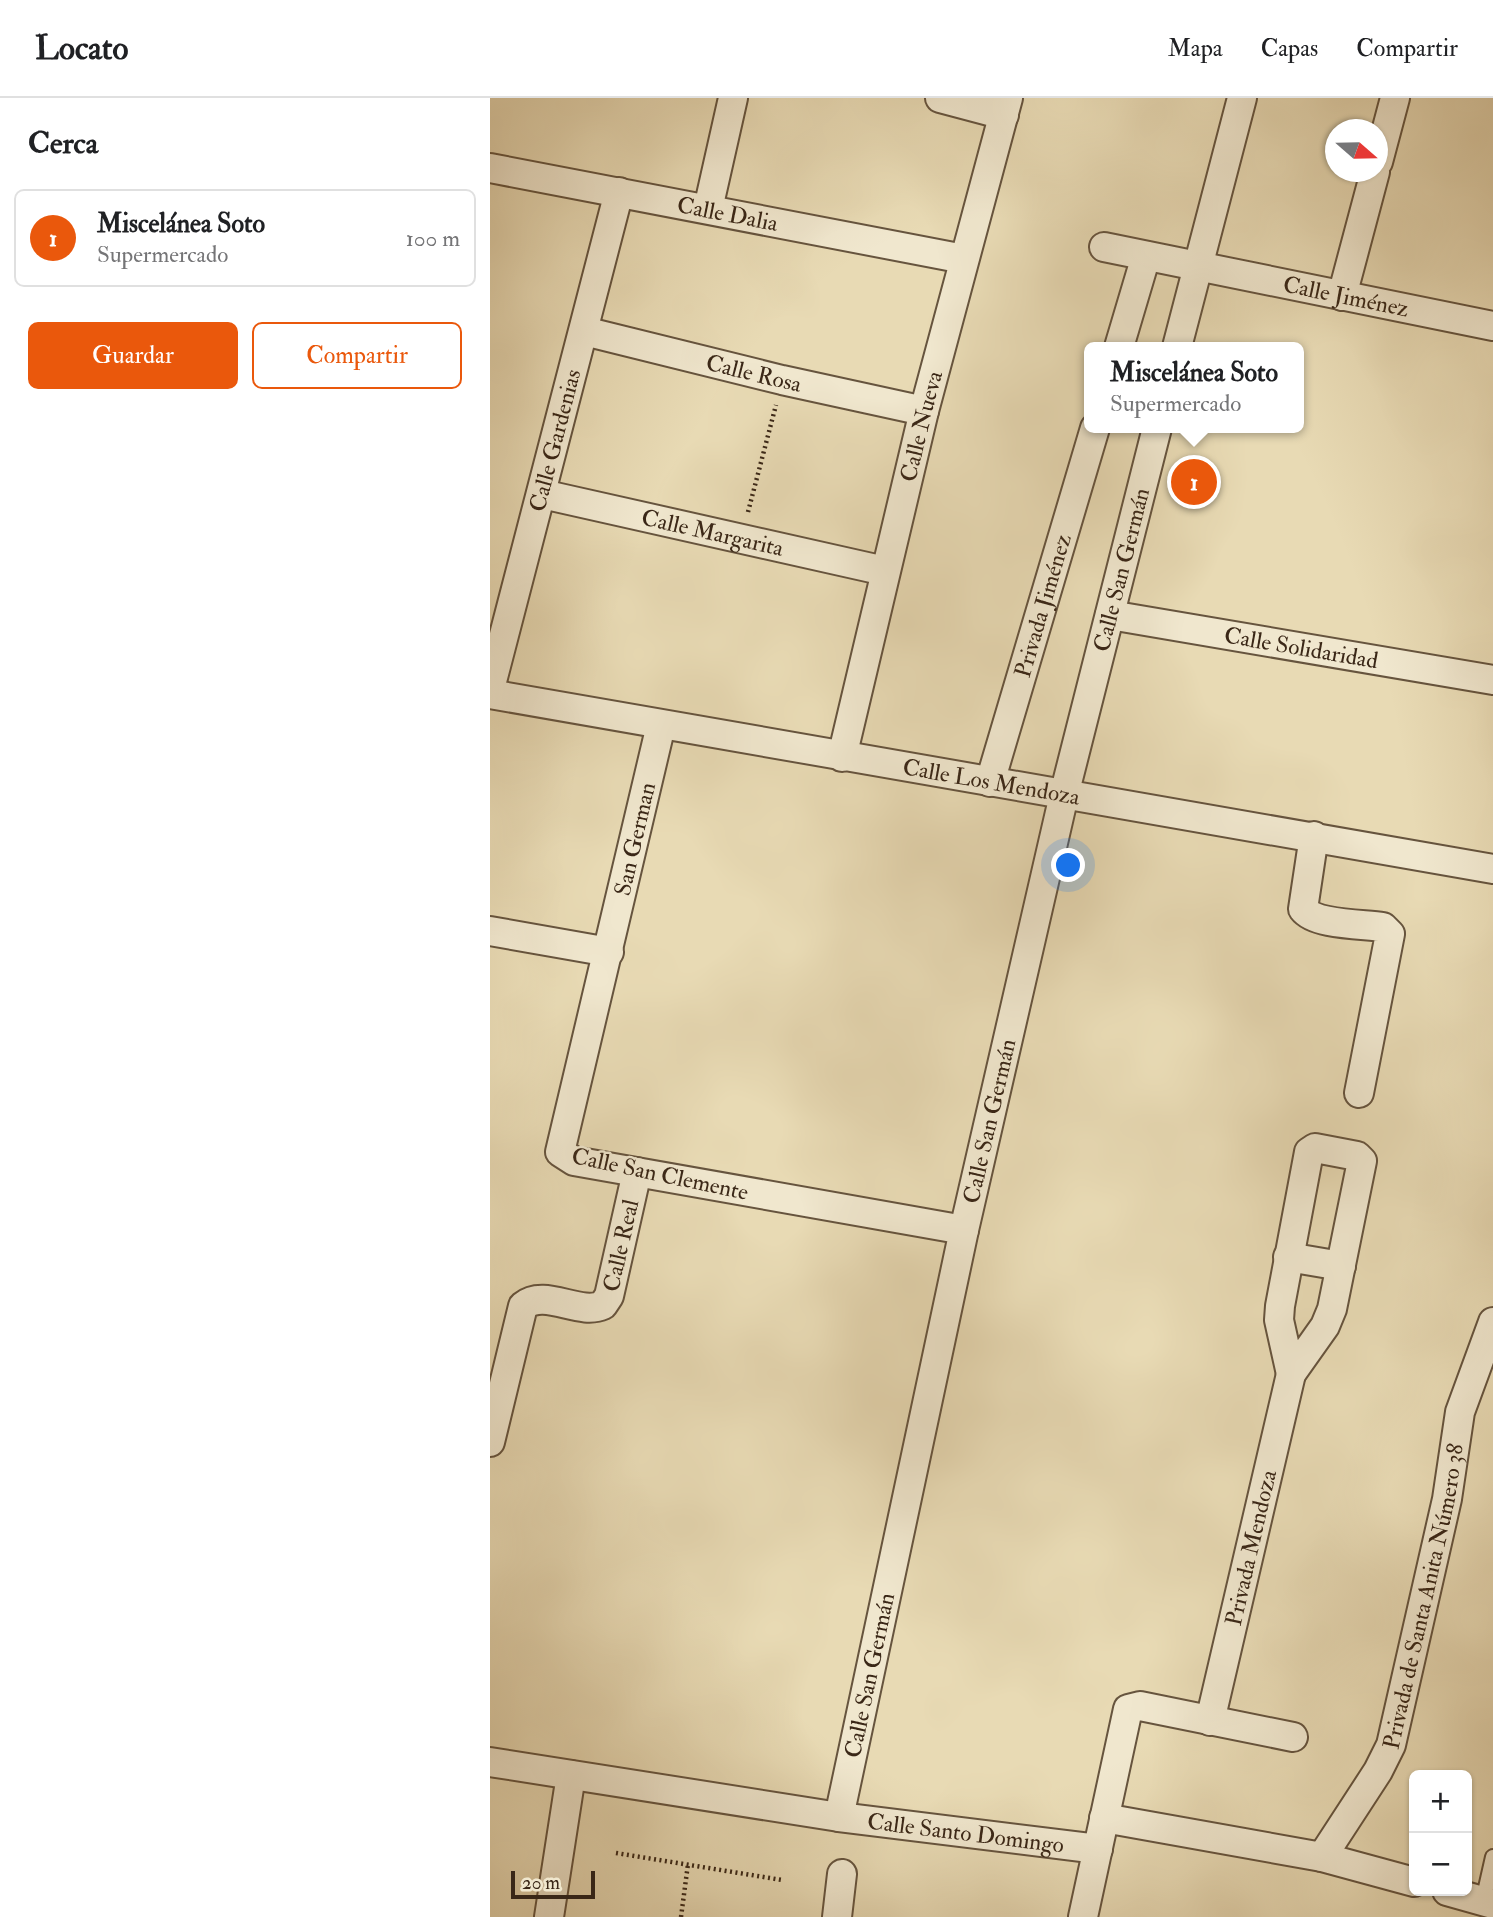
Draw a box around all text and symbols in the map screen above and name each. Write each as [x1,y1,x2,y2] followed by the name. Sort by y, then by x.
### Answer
[35,28,128,69] text: Locato
[1168,33,1223,64] text: Mapa
[1261,33,1318,64] text: Capas
[1356,33,1458,64] text: Compartir
[1325,119,1388,182] north arrow
[28,125,98,162] text: Cerca
[675,190,781,238] street label: Calle Dalia
[97,208,265,240] text: Miscelánea Soto
[49,224,57,253] text: 1
[406,224,460,253] text: 100 m
[97,240,228,269] text: Supermercado
[1281,269,1412,323] street label: Calle Jiménez
[28,322,238,389] button: Guardar
[252,322,462,389] button: Compartir
[1084,342,1304,433] popup
[703,347,805,398] street label: Calle Rosa
[1110,357,1278,389] text: Miscelánea Soto
[522,366,587,515] street label: Calle Gardenias
[893,367,949,485] street label: Calle Nueva
[1110,389,1241,418] text: Supermercado
[1171,456,1217,508] pin: 1
[1086,484,1156,655] street label: Calle San Germán
[639,502,787,562] street label: Calle Margarita
[1007,530,1077,681] street label: Privada Jiménez
[1222,620,1380,675] street label: Calle Solidaridad
[901,752,1083,811] street label: Calle Los Mendoza
[608,779,662,899] street label: San German
[1051,848,1085,882] your location
[956,1036,1022,1206] street label: Calle San Germán
[569,1141,751,1207] street label: Calle San Clemente
[596,1196,645,1294] street label: Calle Real
[1376,1441,1470,1752] street label: Privada de Santa Anita Número 38
[1218,1466,1283,1628] street label: Privada Mendoza
[838,1590,901,1760] street label: Calle San Germán
[1409,1770,1472,1896] map controls
[1409,1770,1472,1833] button: +
[866,1806,1066,1859] street label: Calle Santo Domingo
[1409,1833,1472,1896] button: −
[511,1868,595,1900] scale bar
[522,1871,560,1895] text: 20 m

